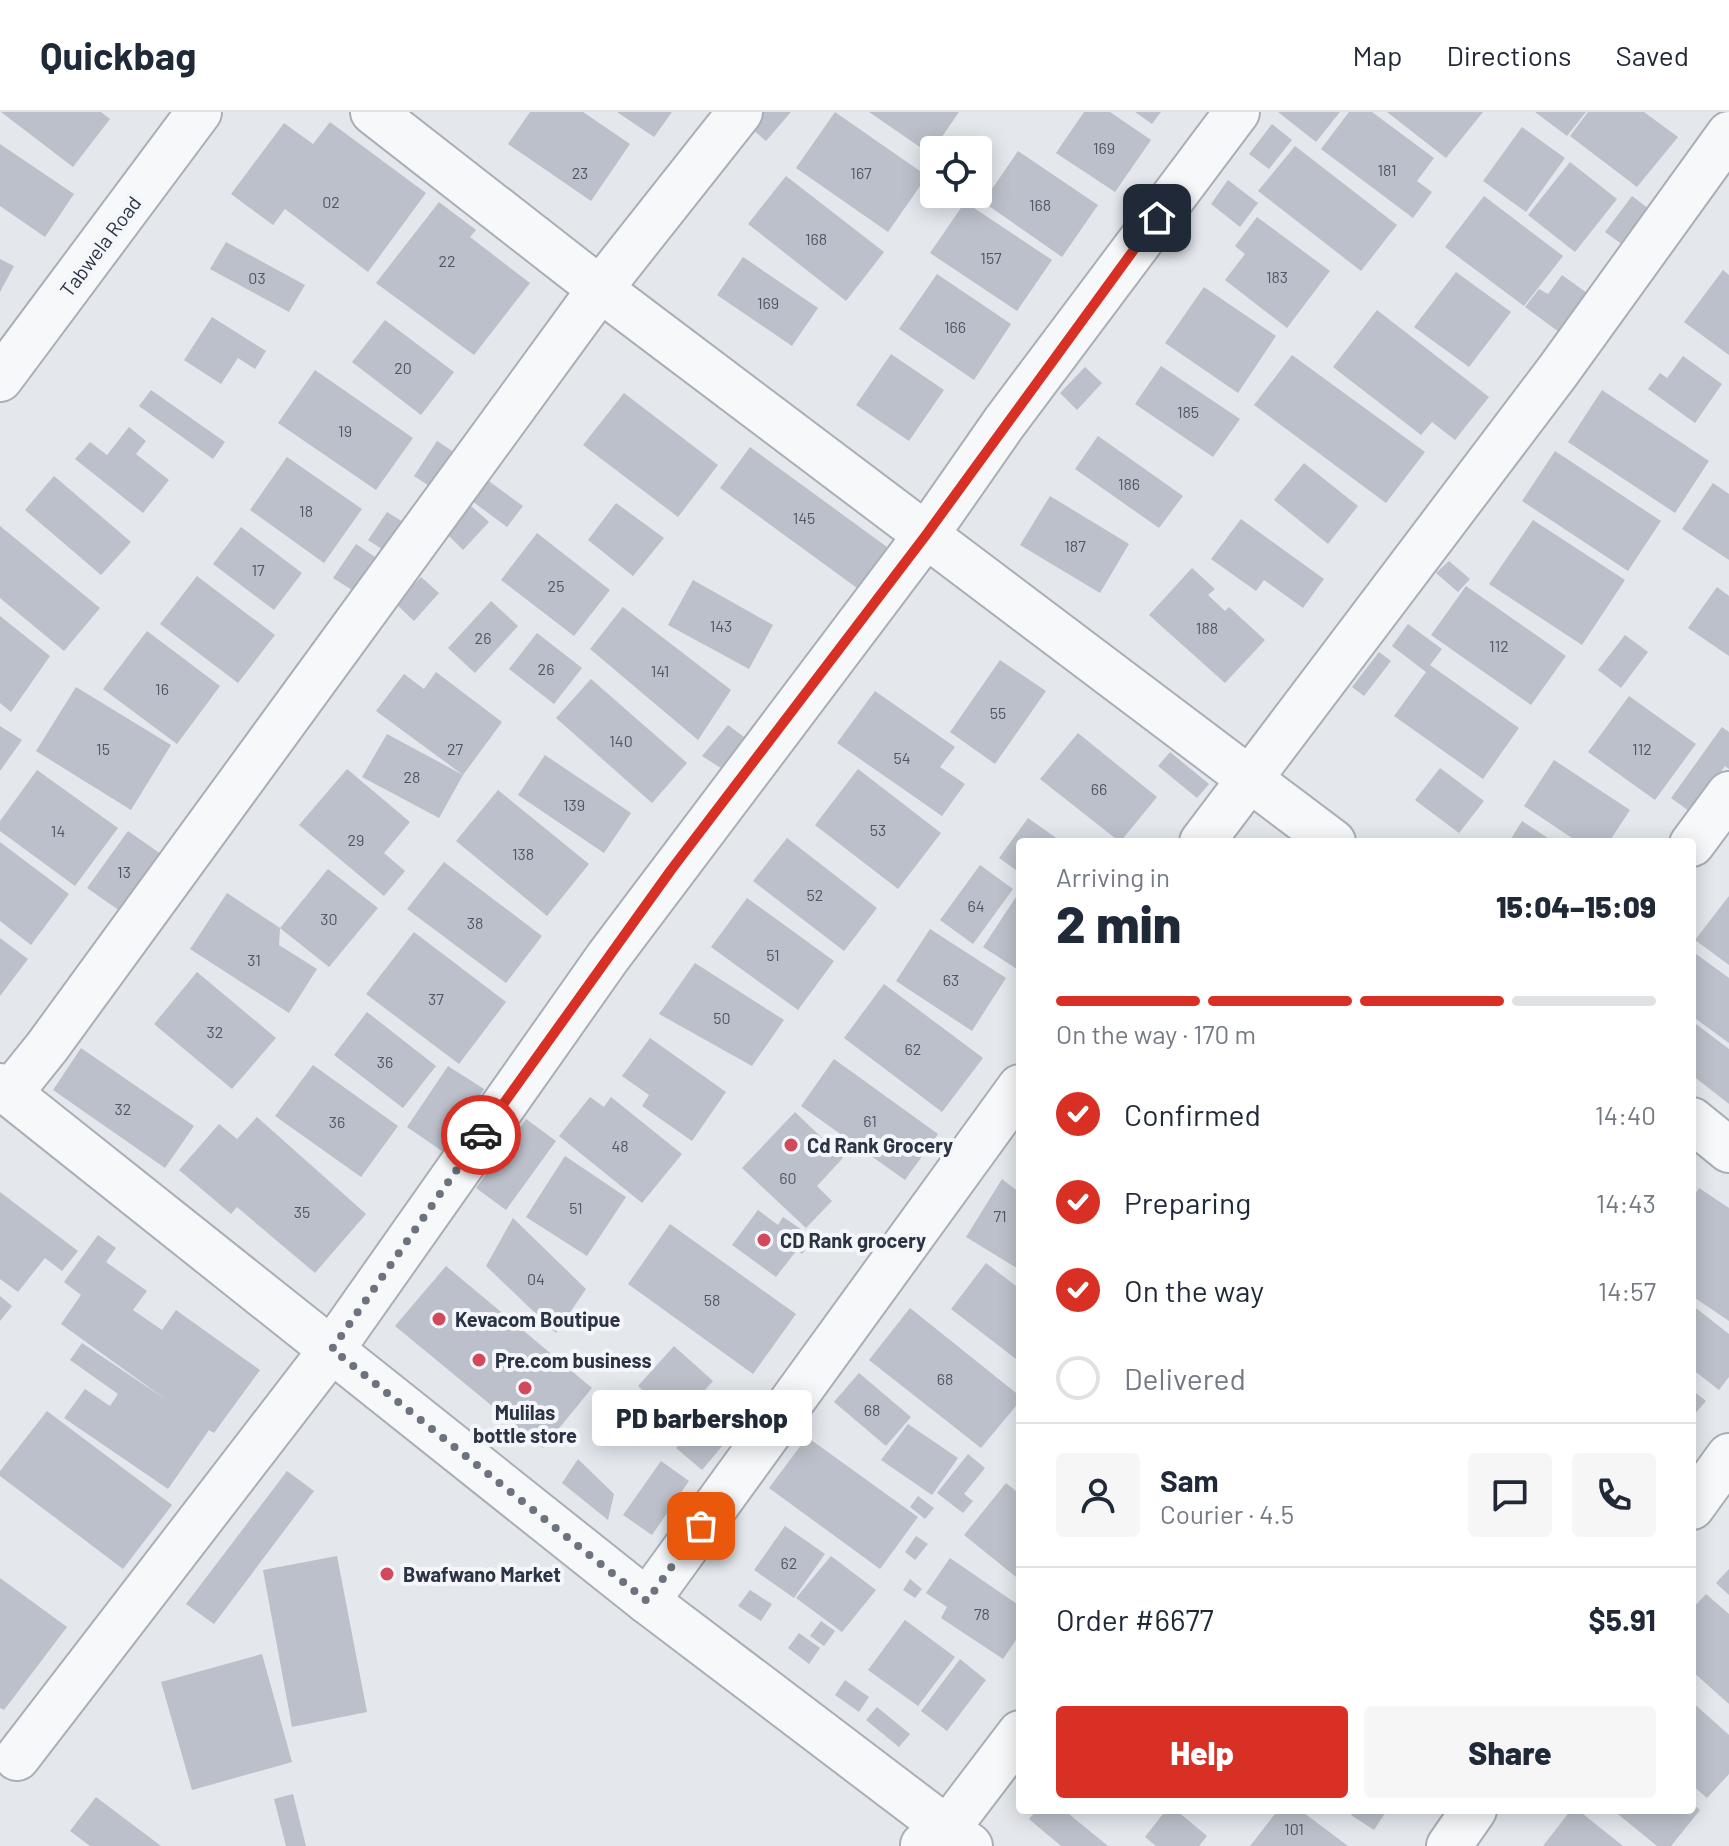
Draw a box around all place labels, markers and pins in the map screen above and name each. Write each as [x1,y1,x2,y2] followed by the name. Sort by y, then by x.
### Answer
[1123,184,1191,252] pin
[807,1133,953,1157] place label: Cd Rank Grocery
[782,1136,800,1154] marker: Cd Rank Grocery
[780,1228,926,1252] place label: CD Rank grocery
[755,1231,773,1249] marker: CD Rank grocery
[455,1307,620,1331] place label: Kevacom Boutipue
[430,1310,448,1328] marker: Kevacom Boutipue
[495,1348,652,1372] place label: Pre.com business
[470,1351,488,1369] marker: Pre.com business
[516,1379,534,1397] marker: Mulilas bottle store
[591,1390,811,1446] callout: PD barbershop
[473,1400,577,1447] place label: Mulilas bottle store
[667,1492,735,1560] pin
[403,1562,561,1586] place label: Bwafwano Market
[378,1565,396,1583] marker: Bwafwano Market

